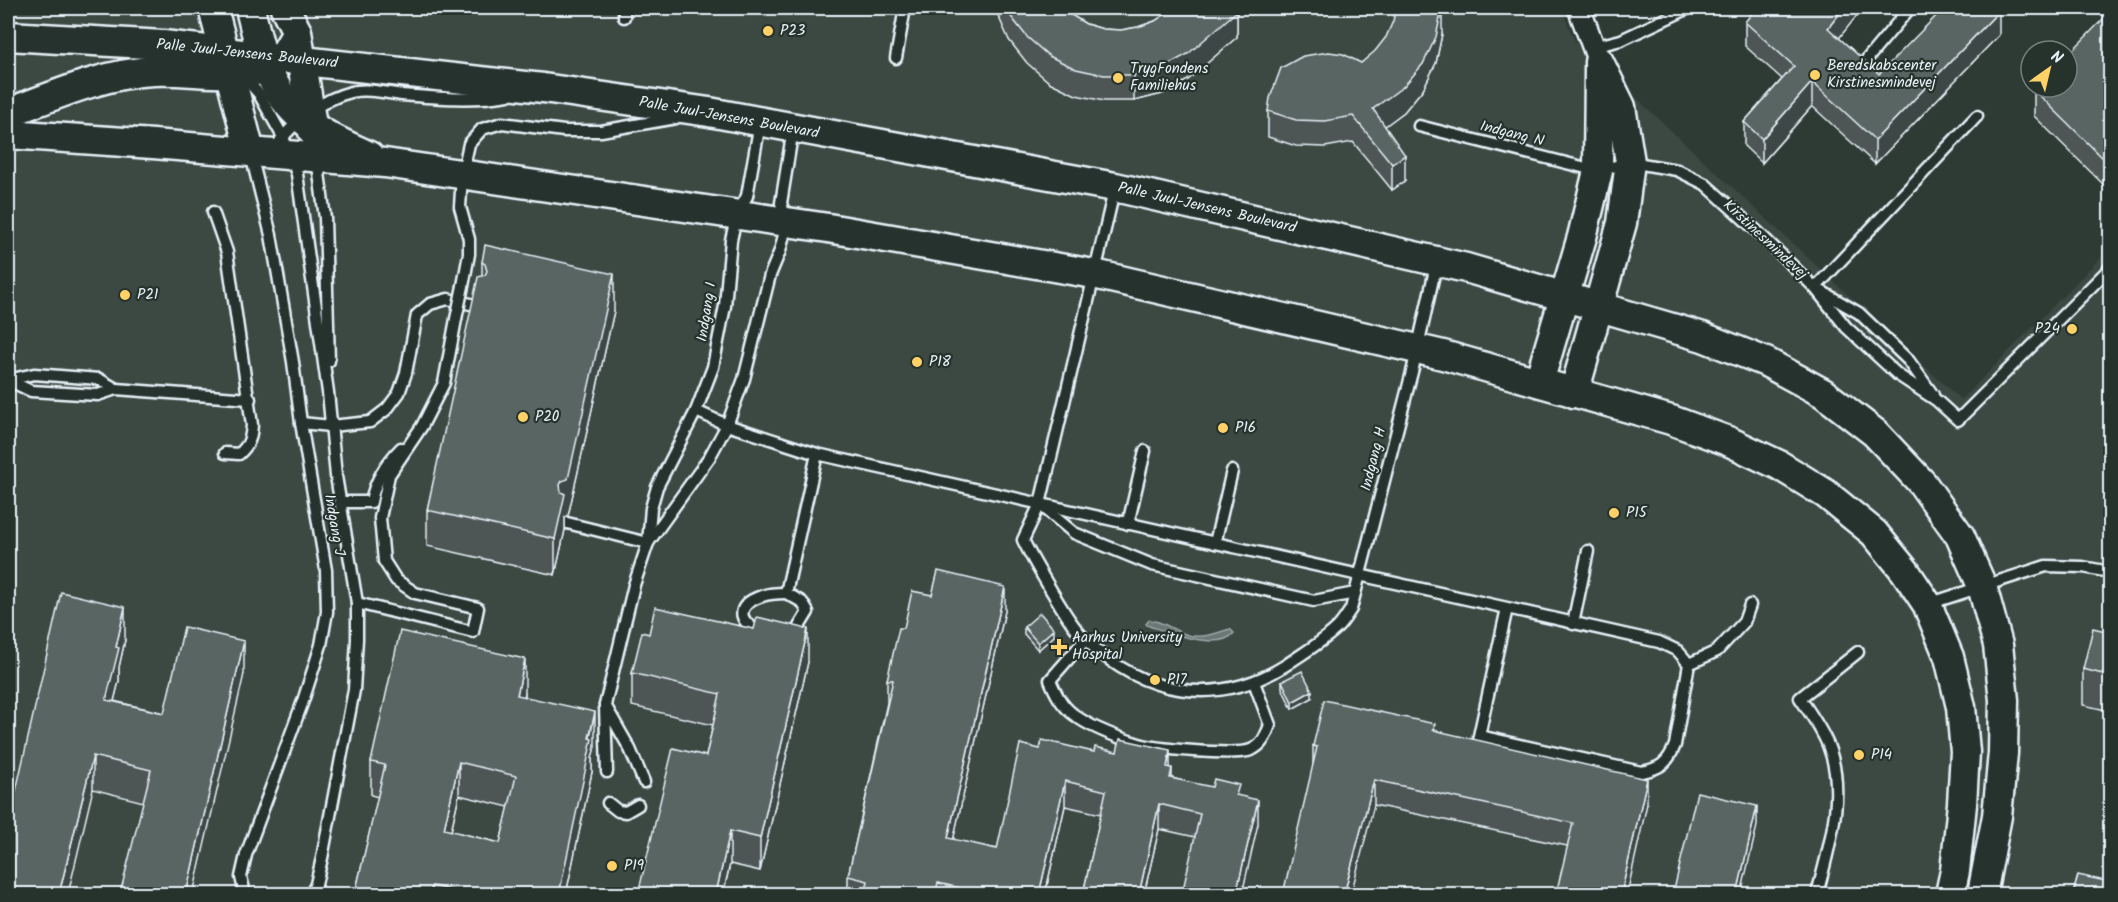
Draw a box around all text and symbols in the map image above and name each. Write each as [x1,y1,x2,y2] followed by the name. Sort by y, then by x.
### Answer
[780,19,806,43] place label: P23
[761,24,775,38] marker: P23
[155,33,339,76] street label: Palle Juul-Jensens Boulevard
[2019,39,2079,99] north arrow
[2045,45,2068,71] text: N
[1827,54,1937,95] place label: Beredskabscenter Kirstinesmindevej
[1130,57,1209,98] place label: TrygFondens Familiehus
[1808,68,1822,82] marker: Beredskabscenter Kirstinesmindevej
[1111,71,1125,85] marker: TrygFondens Familiehus
[637,90,821,146] street label: Palle Juul-Jensens Boulevard
[1477,114,1547,154] street label: Indgang N
[1115,176,1299,240] street label: Palle Juul-Jensens Boulevard
[1717,194,1814,287] street label: Kirstinesmindevej
[690,280,724,344] street label: Indgang I
[137,283,159,307] place label: P21
[118,288,132,302] marker: P21
[2035,317,2060,341] place label: P24
[2065,322,2079,336] marker: P24
[929,350,952,374] place label: P18
[910,355,924,369] marker: P18
[535,405,560,429] place label: P20
[516,410,530,424] marker: P20
[1235,416,1256,440] place label: P16
[1216,421,1230,435] marker: P16
[1354,424,1394,494] street label: Indgang H
[317,492,351,559] street label: Indgang J
[1626,501,1648,525] place label: P15
[1607,506,1621,520] marker: P15
[1072,626,1183,667] place label: Aarhus University Hospital
[1050,638,1068,656] marker: Aarhus University Hospital
[1167,668,1188,692] place label: P17
[1148,673,1162,687] marker: P17
[1871,743,1892,767] place label: P14
[1852,748,1866,762] marker: P14
[624,854,645,878] place label: P19
[605,859,619,873] marker: P19

